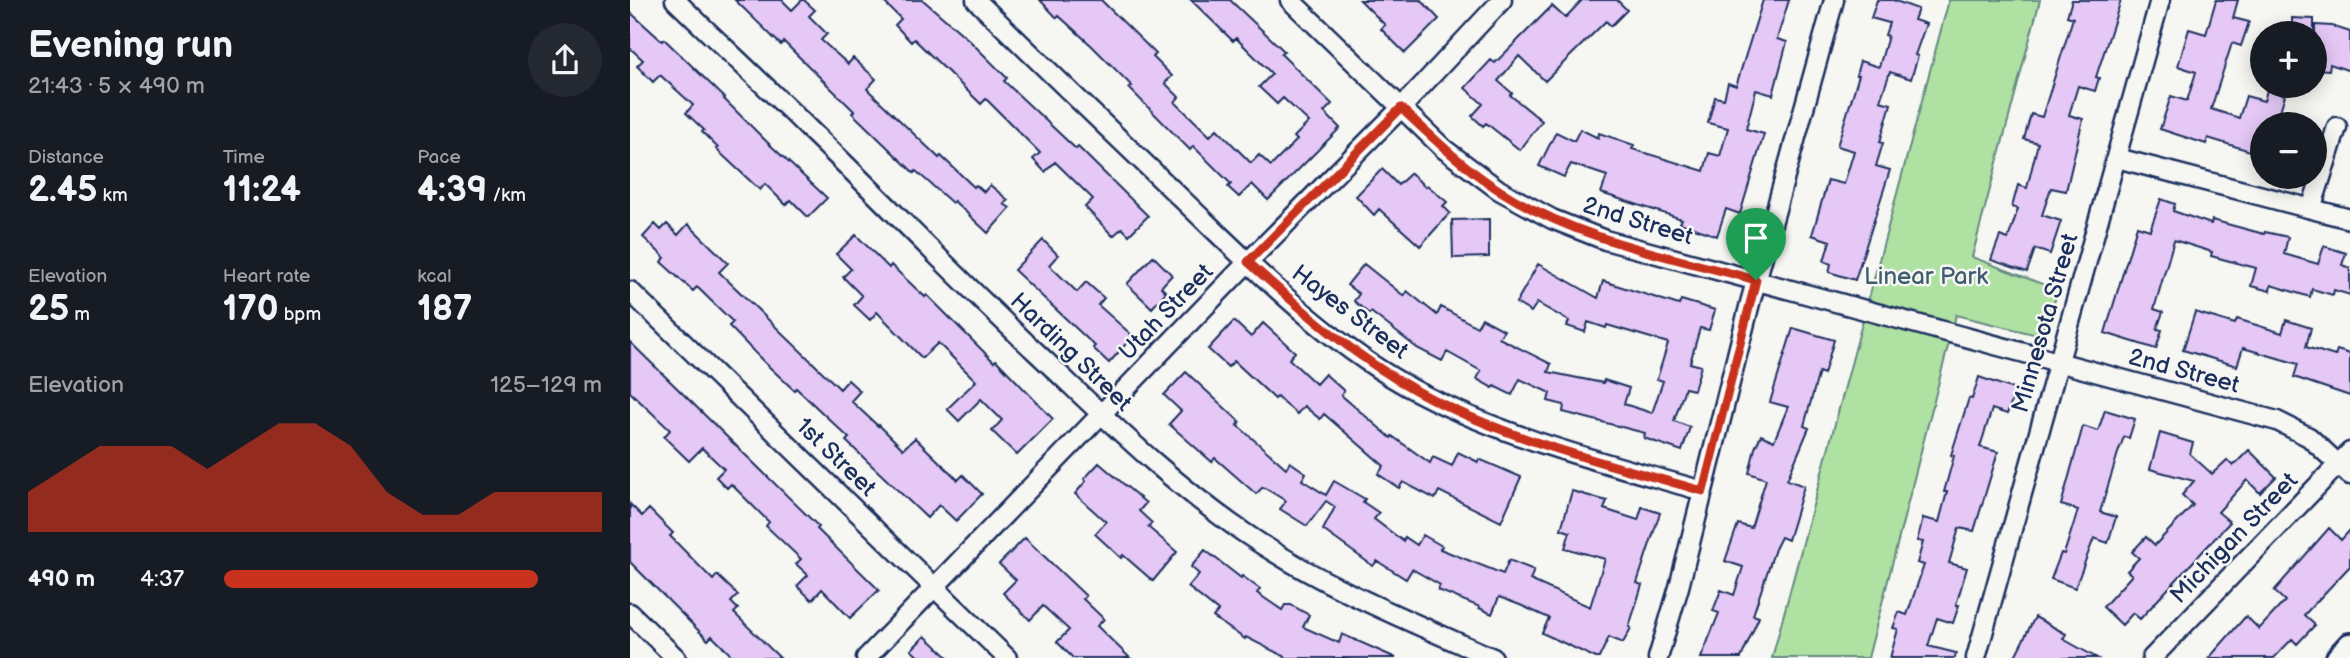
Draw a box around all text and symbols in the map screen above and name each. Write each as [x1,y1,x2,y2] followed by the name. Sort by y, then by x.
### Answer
[2250,21,2327,189] map controls
[2250,21,2327,98] button: +
[28,23,233,68] text: Evening run
[528,23,602,97] button: share
[28,72,205,100] text: 21:43 · 5 × 490 m
[2250,112,2327,189] button: −
[28,146,104,169] text: Distance
[223,146,265,169] text: Time
[417,146,461,169] text: Pace
[28,169,97,212] text: 2.45
[223,169,301,212] text: 11:24
[417,169,487,212] text: 4:39
[97,184,128,207] text: km
[487,184,526,207] text: /km
[1580,191,1697,252] street label: 2nd Street
[1726,208,1786,280] pin
[1737,219,1775,257] icon: arrive
[2006,229,2085,416] street label: Minnesota Street
[1113,257,1220,366] street label: Utah Street
[1286,259,1415,366] street label: Hayes Street
[1864,262,1988,291] park label: Linear Park
[28,265,107,288] text: Elevation
[223,265,310,288] text: Heart rate
[417,265,451,288] text: kcal
[1004,287,1138,418] street label: Harding Street
[28,288,69,331] text: 25
[223,288,279,331] text: 170
[417,288,472,331] text: 187
[69,303,90,326] text: m
[279,303,321,326] text: bpm
[2125,342,2243,400] street label: 2nd Street
[28,371,124,399] text: Elevation
[490,371,602,399] text: 125–129 m
[790,412,883,503] street label: 1st Street
[2164,466,2304,610] street label: Michigan Street
[28,565,95,593] text: 490 m
[140,565,184,593] text: 4:37

